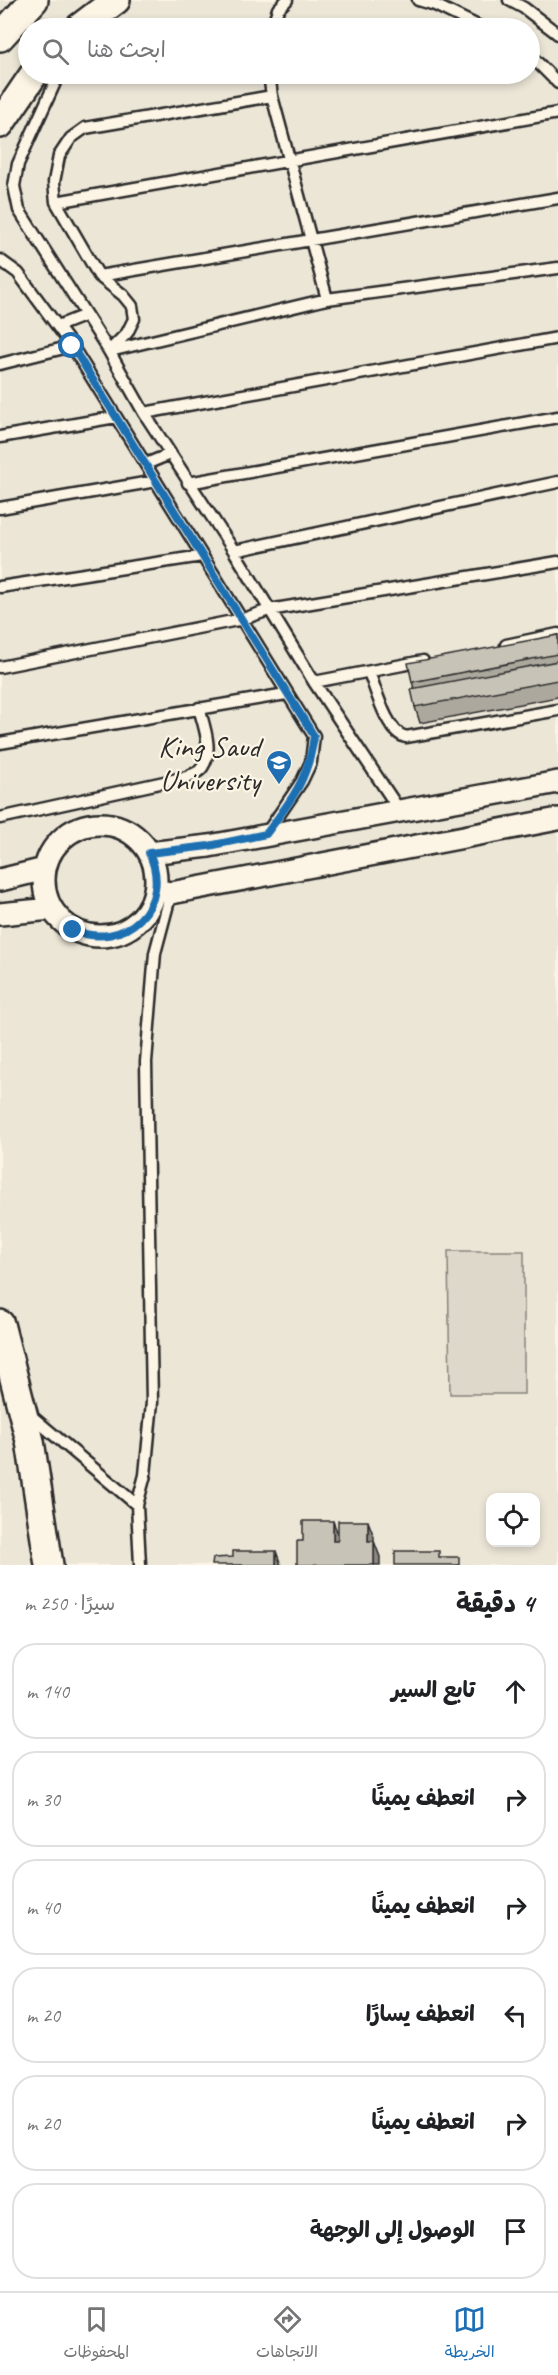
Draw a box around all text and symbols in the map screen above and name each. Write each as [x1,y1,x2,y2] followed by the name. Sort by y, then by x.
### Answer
[18,18,540,84] search box
[39,35,72,68] icon: search
[87,36,166,64] text: ابحث هنا
[58,332,84,358] route start
[158,727,264,799] place label: King Saud University
[264,748,294,786] school or university icon: King Saud University
[59,916,85,942] route end
[486,1493,540,1547] map controls
[486,1493,540,1547] button: locate
[456,1587,534,1620] text: 4 دقيقة
[24,1591,115,1616] text: سيرًا · 250 m
[499,1675,532,1708] icon: ahead
[391,1676,475,1704] text: تابع السير
[26,1679,69,1704] text: 140 m
[499,1783,532,1816] icon: right
[371,1784,475,1812] text: انعطف يمينًا
[26,1787,60,1812] text: 30 m
[499,1891,532,1924] icon: right
[371,1892,475,1920] text: انعطف يمينًا
[26,1895,60,1920] text: 40 m
[499,1999,532,2032] icon: left
[366,2000,475,2028] text: انعطف يسارًا
[26,2003,60,2028] text: 20 m
[499,2107,532,2140] icon: right
[371,2108,475,2136] text: انعطف يمينًا
[26,2111,60,2136] text: 20 m
[499,2215,532,2248] icon: arrive
[310,2216,475,2244] text: الوصول إلى الوجهة
[63,2303,129,2366] tab: المحفوظات
[256,2303,318,2366] tab: الاتجاهات
[445,2303,495,2366] tab: الخريطة

